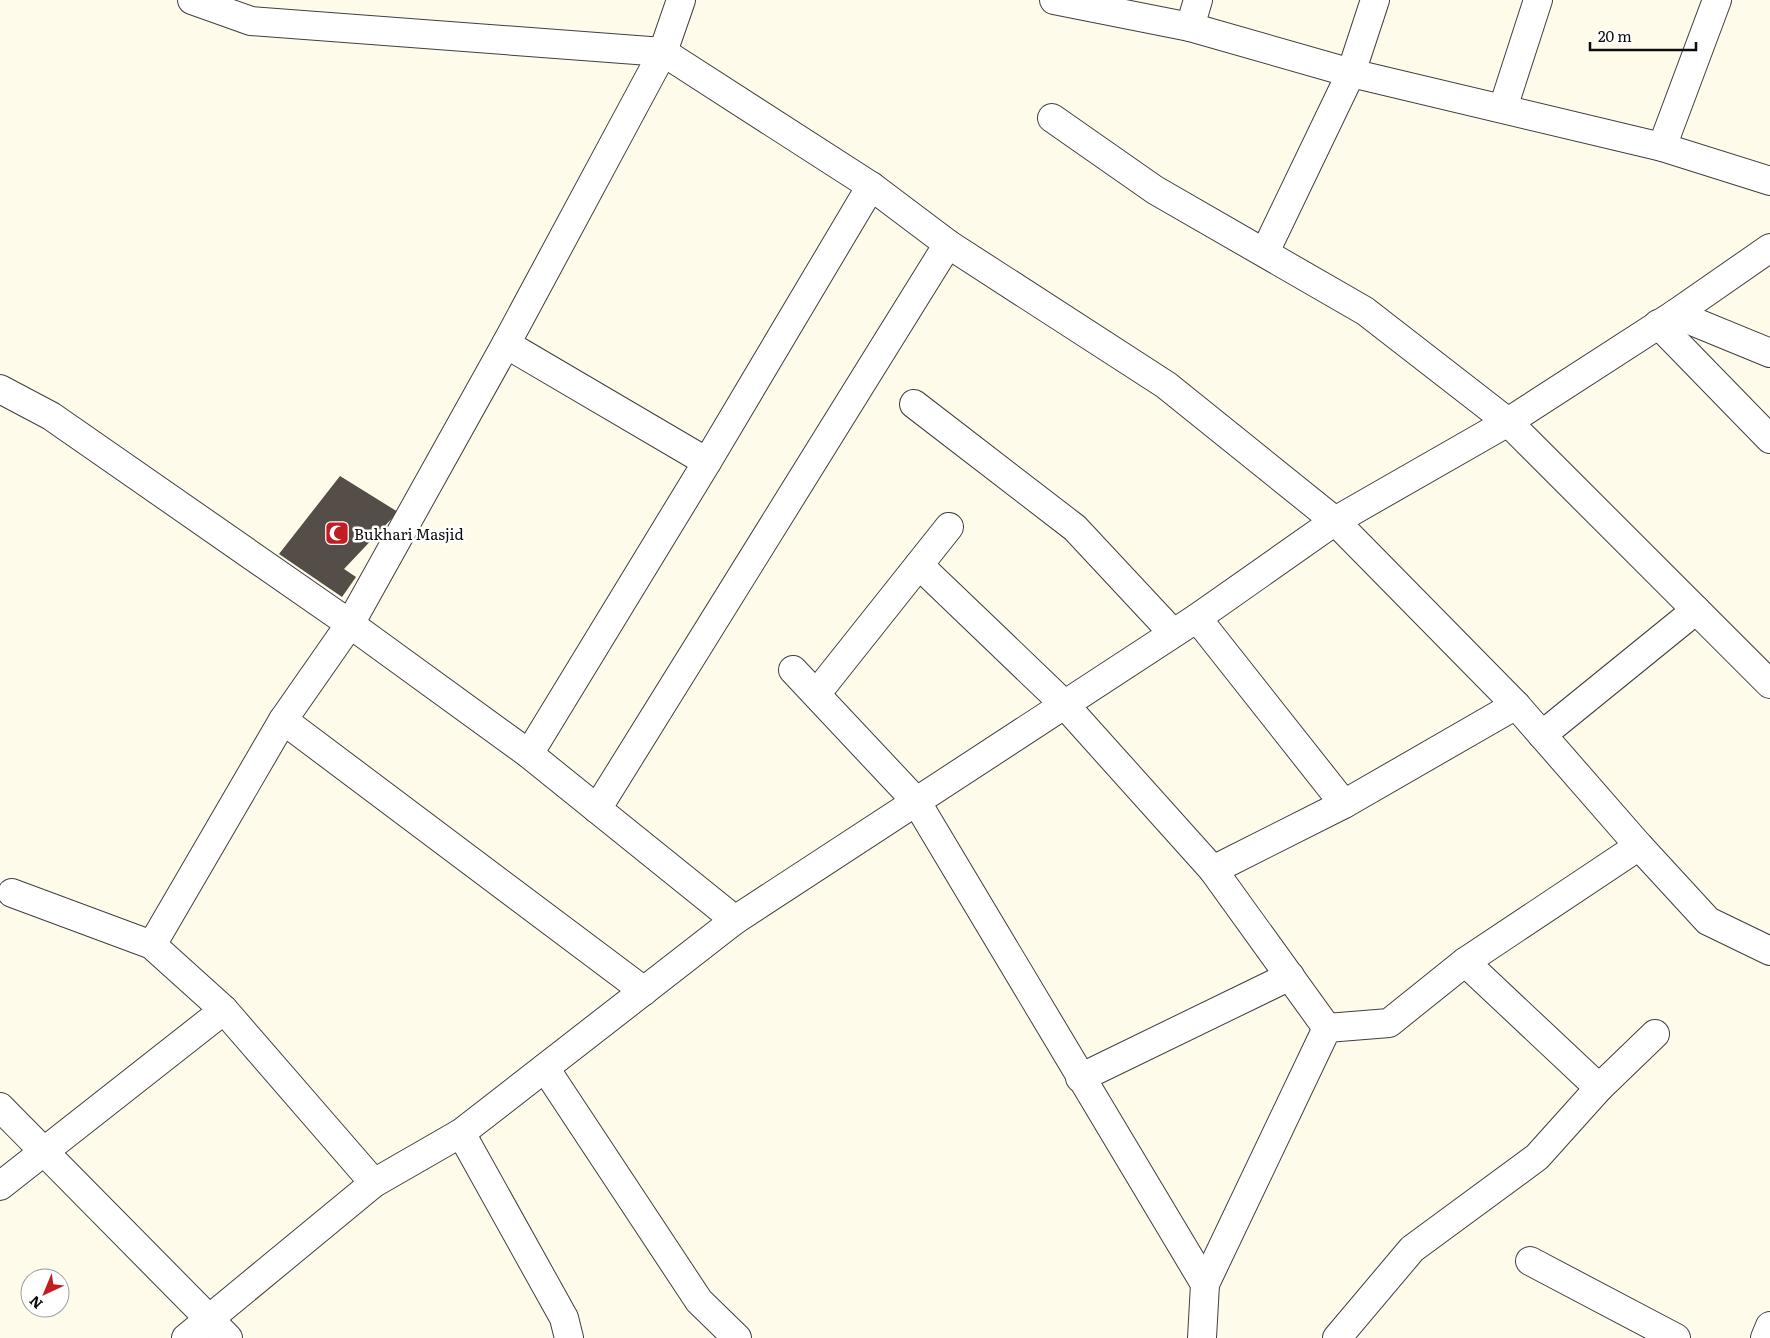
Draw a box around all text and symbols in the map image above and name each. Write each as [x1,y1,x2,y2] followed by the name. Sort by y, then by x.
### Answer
[1590,20,1696,52] scale bar
[1598,24,1632,47] text: 20 m
[324,520,350,546] mosque icon: Bukhari Masjid
[354,522,464,545] place label: Bukhari Masjid
[20,1268,70,1318] north arrow
[24,1292,46,1314] text: N

